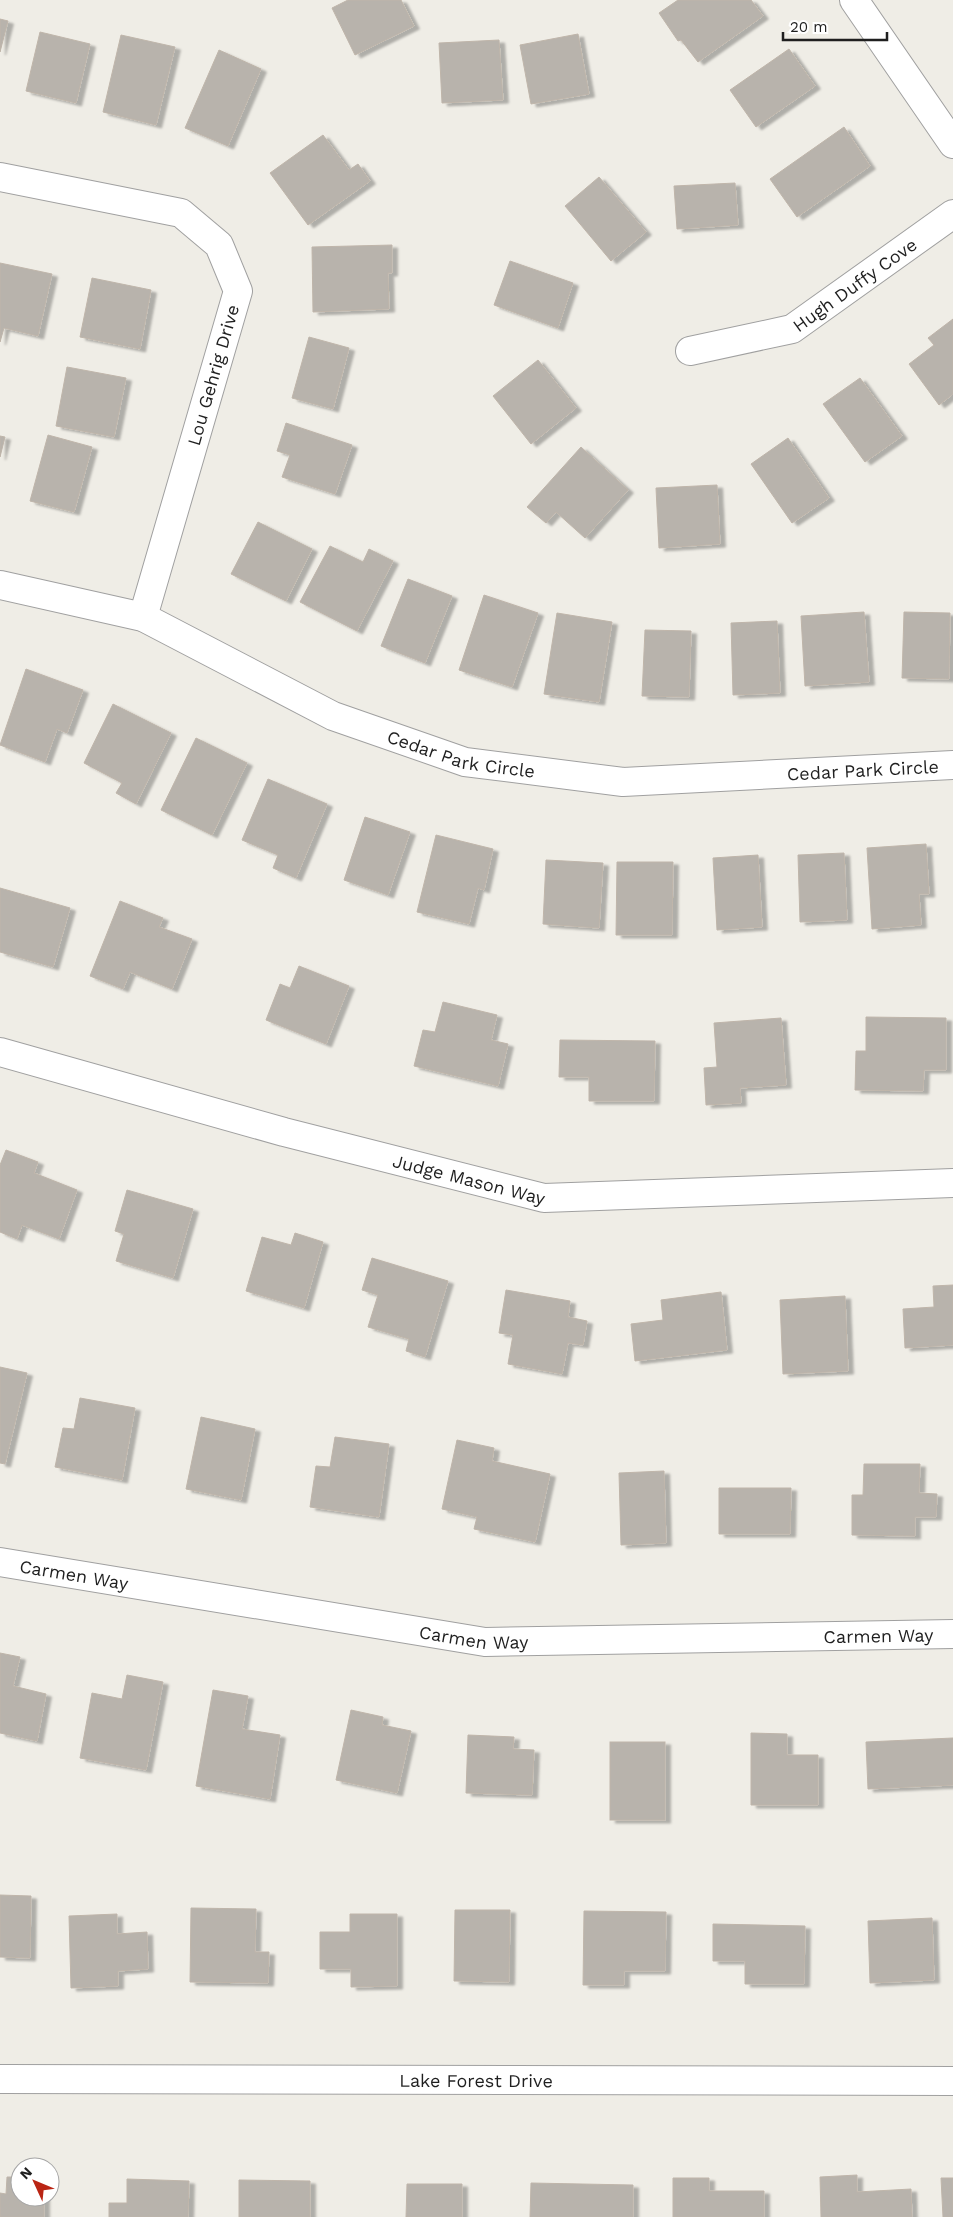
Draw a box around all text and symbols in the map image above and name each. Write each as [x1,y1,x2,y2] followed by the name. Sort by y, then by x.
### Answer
[783,10,887,42] scale bar
[790,18,828,36] text: 20 m
[788,233,920,336] street label: Hugh Duffy Cove
[183,302,243,448] street label: Lou Gehrig Drive
[384,725,536,781] street label: Cedar Park Circle
[786,755,939,784] street label: Cedar Park Circle
[391,1150,548,1209] street label: Judge Mason Way
[18,1555,131,1594] street label: Carmen Way
[418,1621,529,1653] street label: Carmen Way
[823,1624,934,1647] street label: Carmen Way
[399,2069,553,2091] street label: Lake Forest Drive
[10,2157,60,2207] north arrow
[16,2164,35,2182] text: N

